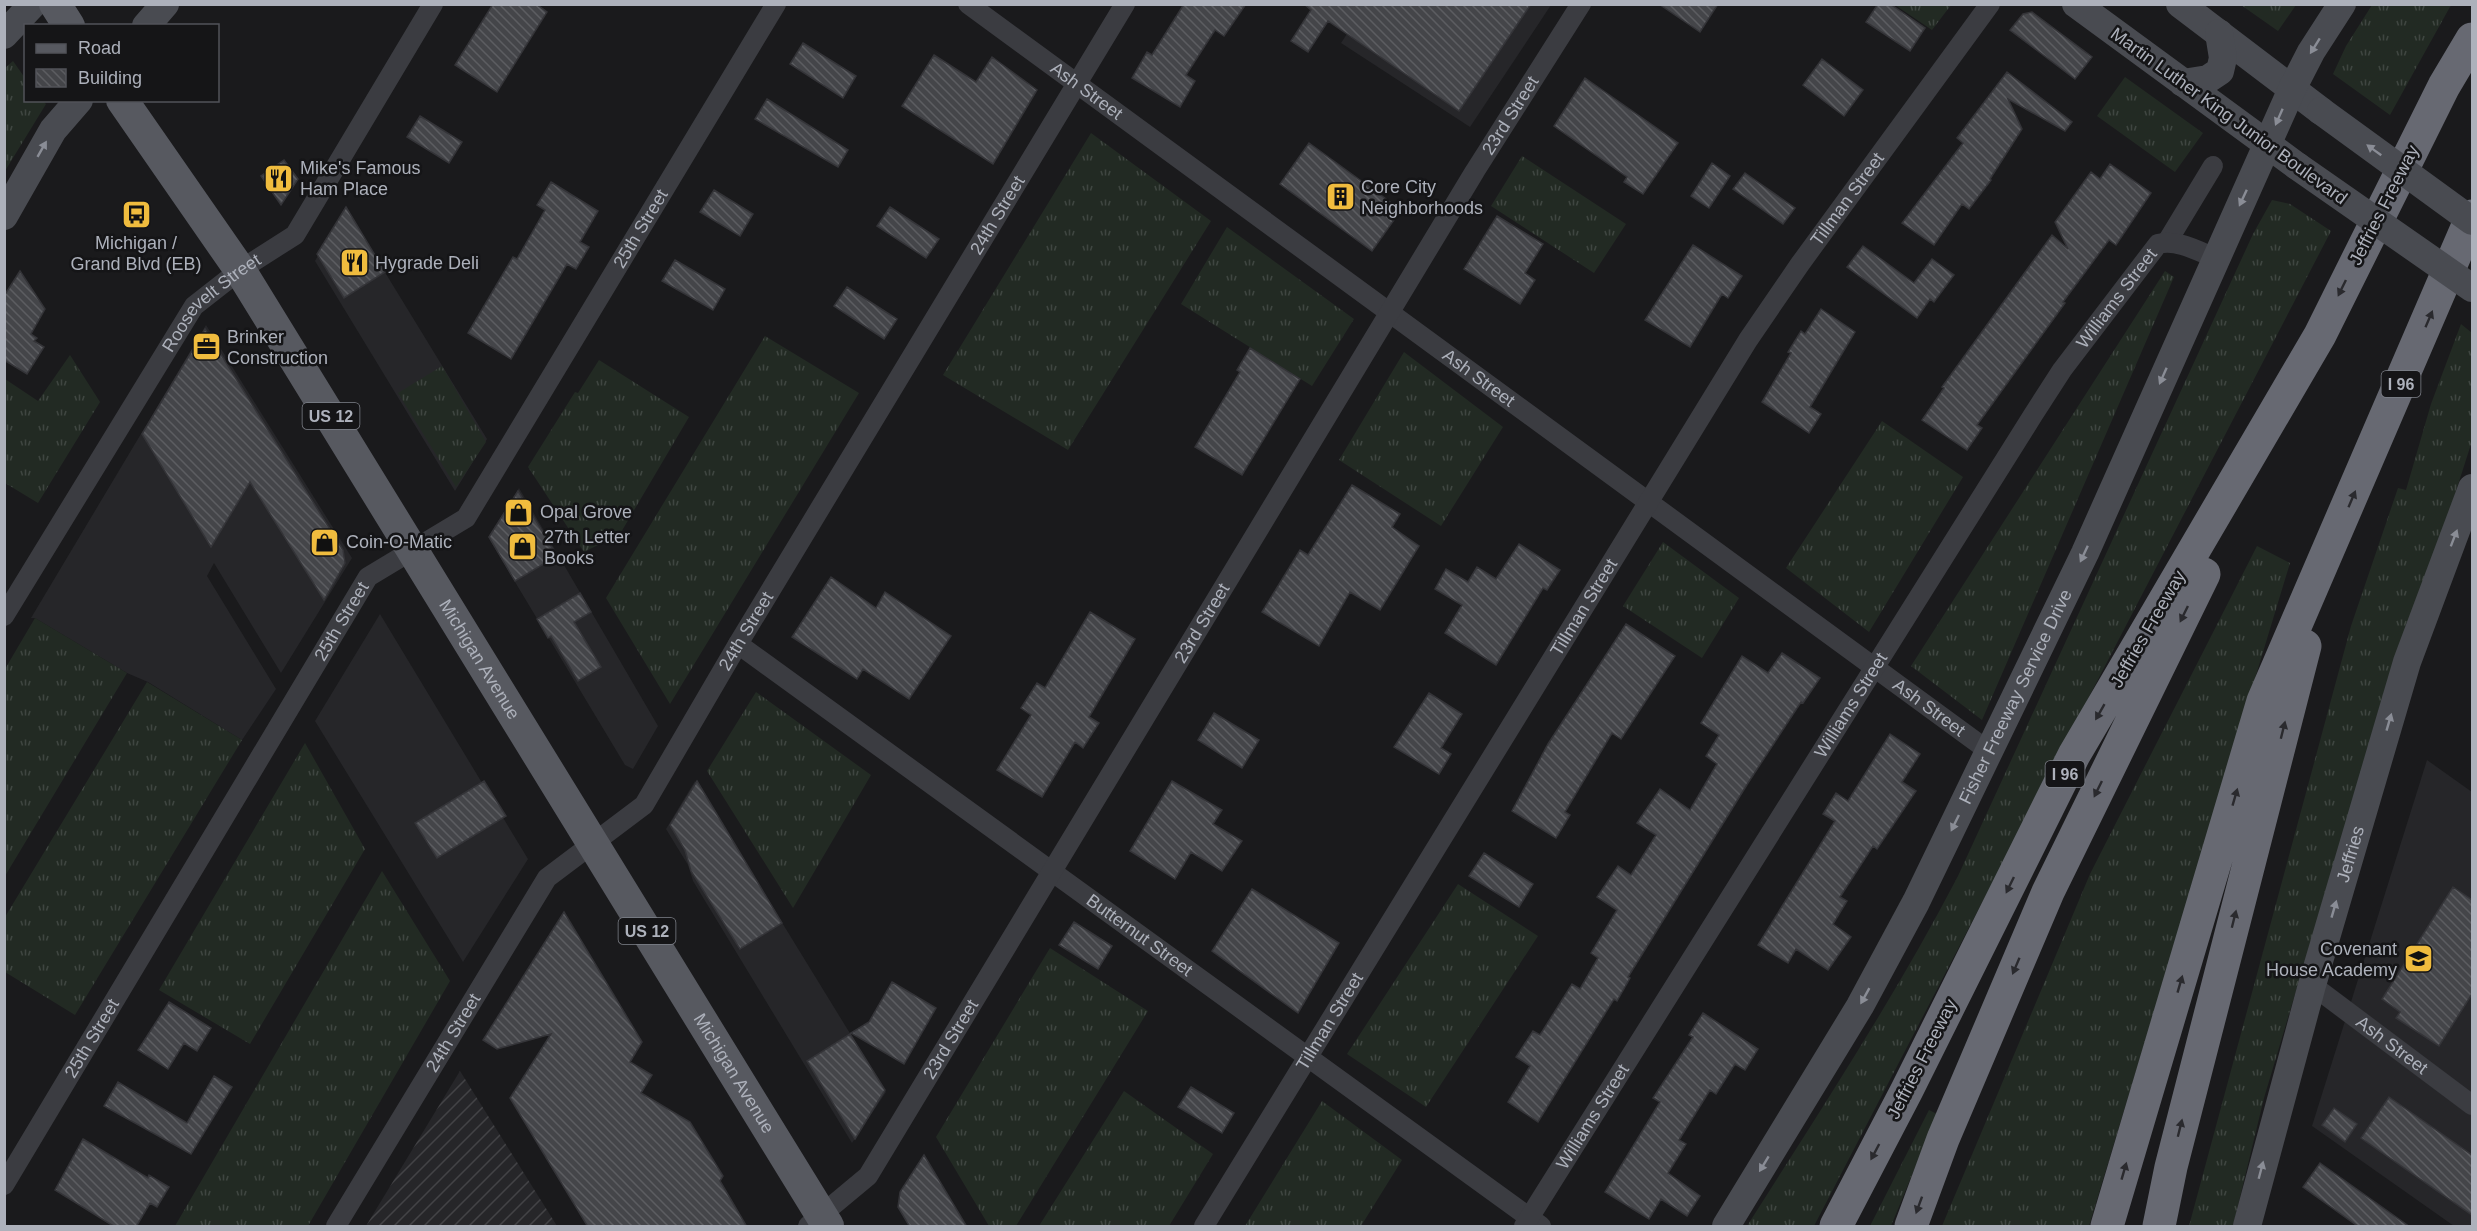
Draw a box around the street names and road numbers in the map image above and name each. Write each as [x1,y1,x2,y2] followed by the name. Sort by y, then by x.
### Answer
[2107,24,2351,208] street label: Martin Luther King Junior Boulevard
[1047,58,1126,124] street label: Ash Street
[1478,72,1543,158] street label: 23rd Street
[2345,142,2423,268] street label: Jeffries Freeway
[1807,149,1888,250] street label: Tillman Street
[966,172,1029,258] street label: 24th Street
[609,186,672,271] street label: 25th Street
[2072,245,2161,352] street label: Williams Street
[158,249,264,356] street label: Roosevelt Street
[1439,345,1519,411] street label: Ash Street
[2382,371,2420,397] road number: I 96
[302,403,360,429] road number: US 12
[1546,555,1621,660] street label: Tillman Street
[2106,567,2190,691] street label: Jeffries Freeway
[310,578,373,664] street label: 25th Street
[1170,580,1234,666] street label: 23rd Street
[1955,586,2076,807] street label: Fisher Freeway Service Drive
[715,588,777,674] street label: 24th Street
[435,596,524,723] street label: Michigan Avenue
[1811,649,1891,761] street label: Williams Street
[1889,675,1969,740] street label: Ash Street
[2046,761,2084,787] road number: I 96
[2333,824,2368,885] street label: Jeffries
[1083,890,1197,980] street label: Butternut Street
[618,918,676,944] road number: US 12
[1292,969,1367,1074] street label: Tillman Street
[422,990,485,1076] street label: 24th Street
[61,995,123,1081] street label: 25th Street
[919,996,982,1082] street label: 23rd Street
[1883,996,1961,1122] street label: Jeffries Freeway
[690,1010,778,1137] street label: Michigan Avenue
[2352,1012,2432,1078] street label: Ash Street
[1552,1061,1633,1173] street label: Williams Street

